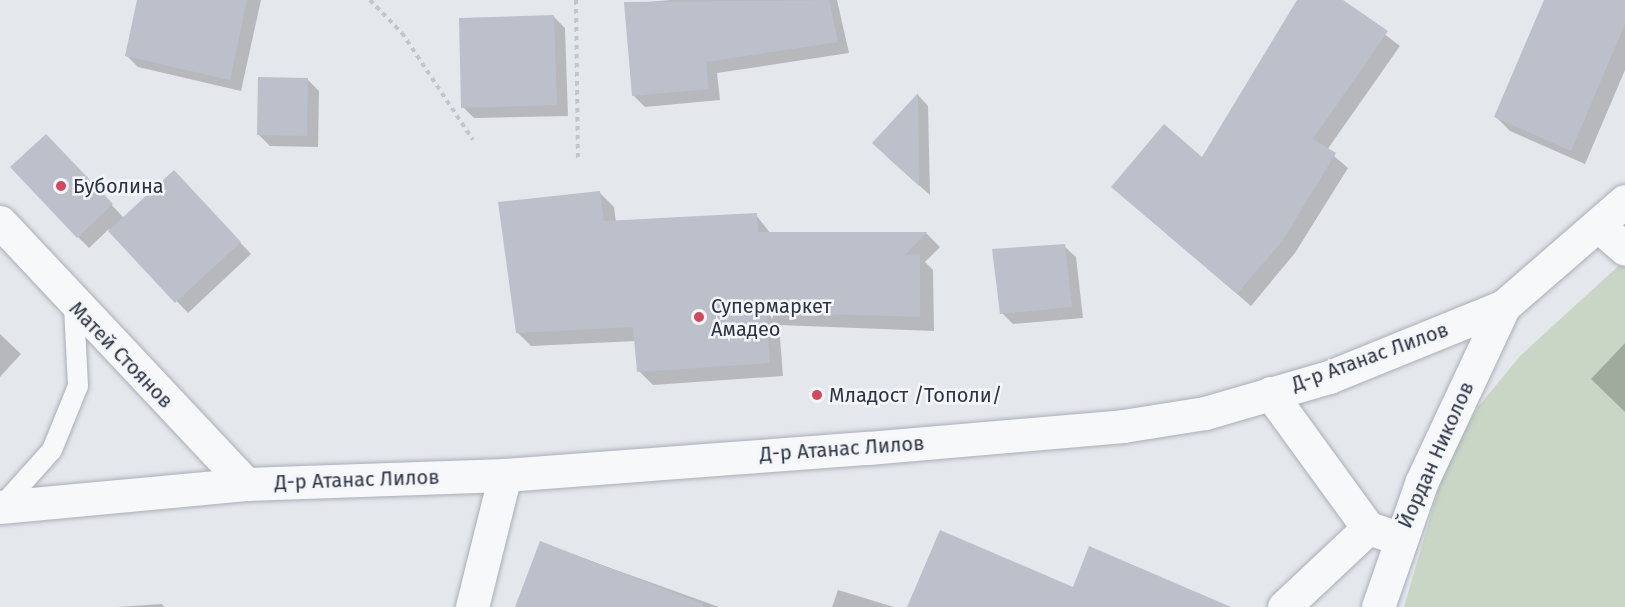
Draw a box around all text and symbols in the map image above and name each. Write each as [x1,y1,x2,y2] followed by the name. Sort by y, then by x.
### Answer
[73,174,164,198] place label: Буболина
[54,179,68,193] marker: Буболина
[711,294,831,341] place label: Супермаркет Амадео
[64,297,178,413] street label: Матей Стоянов
[692,310,706,324] marker: Супермаркет Амадео
[1288,318,1452,396] street label: Д-р Атанас Лилов
[1393,378,1479,532] street label: Йордан Николов
[829,383,1002,407] place label: Младост /Тополи/
[810,388,824,402] marker: Младост /Тополи/
[759,431,925,467] street label: Д-р Атанас Лилов
[274,465,440,495] street label: Д-р Атанас Лилов

